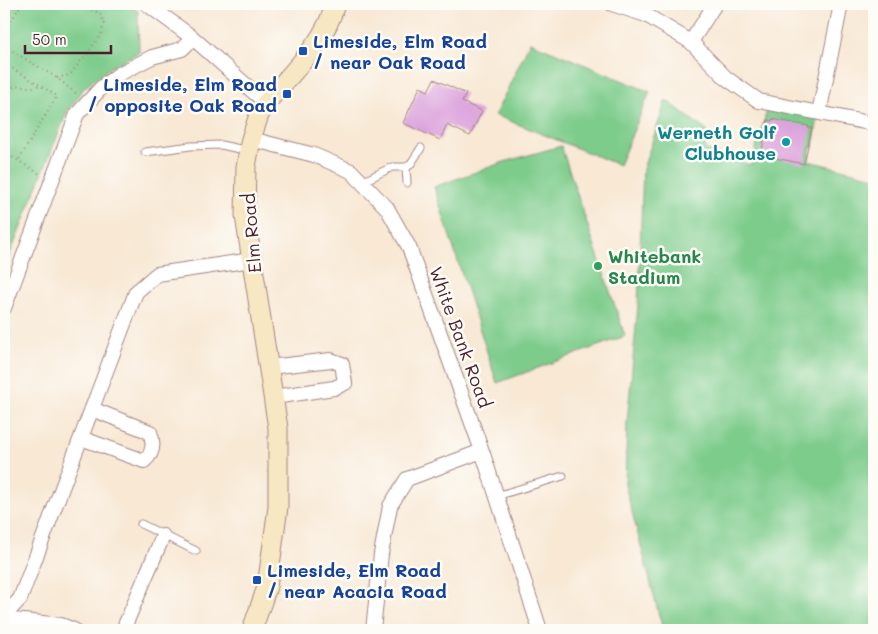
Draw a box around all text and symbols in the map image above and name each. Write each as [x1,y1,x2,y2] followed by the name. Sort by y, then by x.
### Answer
[25,22,111,54] scale bar
[32,29,67,49] text: 50 m
[313,29,487,74] place label: Limeside, Elm Road / near Oak Road
[297,45,309,57] marker: Limeside, Elm Road / near Oak Road
[87,72,277,117] place label: Limeside, Elm Road / opposite Oak Road
[281,88,293,100] marker: Limeside, Elm Road / opposite Oak Road
[657,120,776,165] place label: Werneth Golf Clubhouse
[780,136,792,148] marker: Werneth Golf Clubhouse
[236,192,266,274] street label: Elm Road
[608,244,701,289] place label: Whitebank Stadium
[592,260,604,272] marker: Whitebank Stadium
[424,263,498,411] street label: White Bank Road
[267,558,447,603] place label: Limeside, Elm Road / near Acacia Road
[251,574,263,586] marker: Limeside, Elm Road / near Acacia Road

